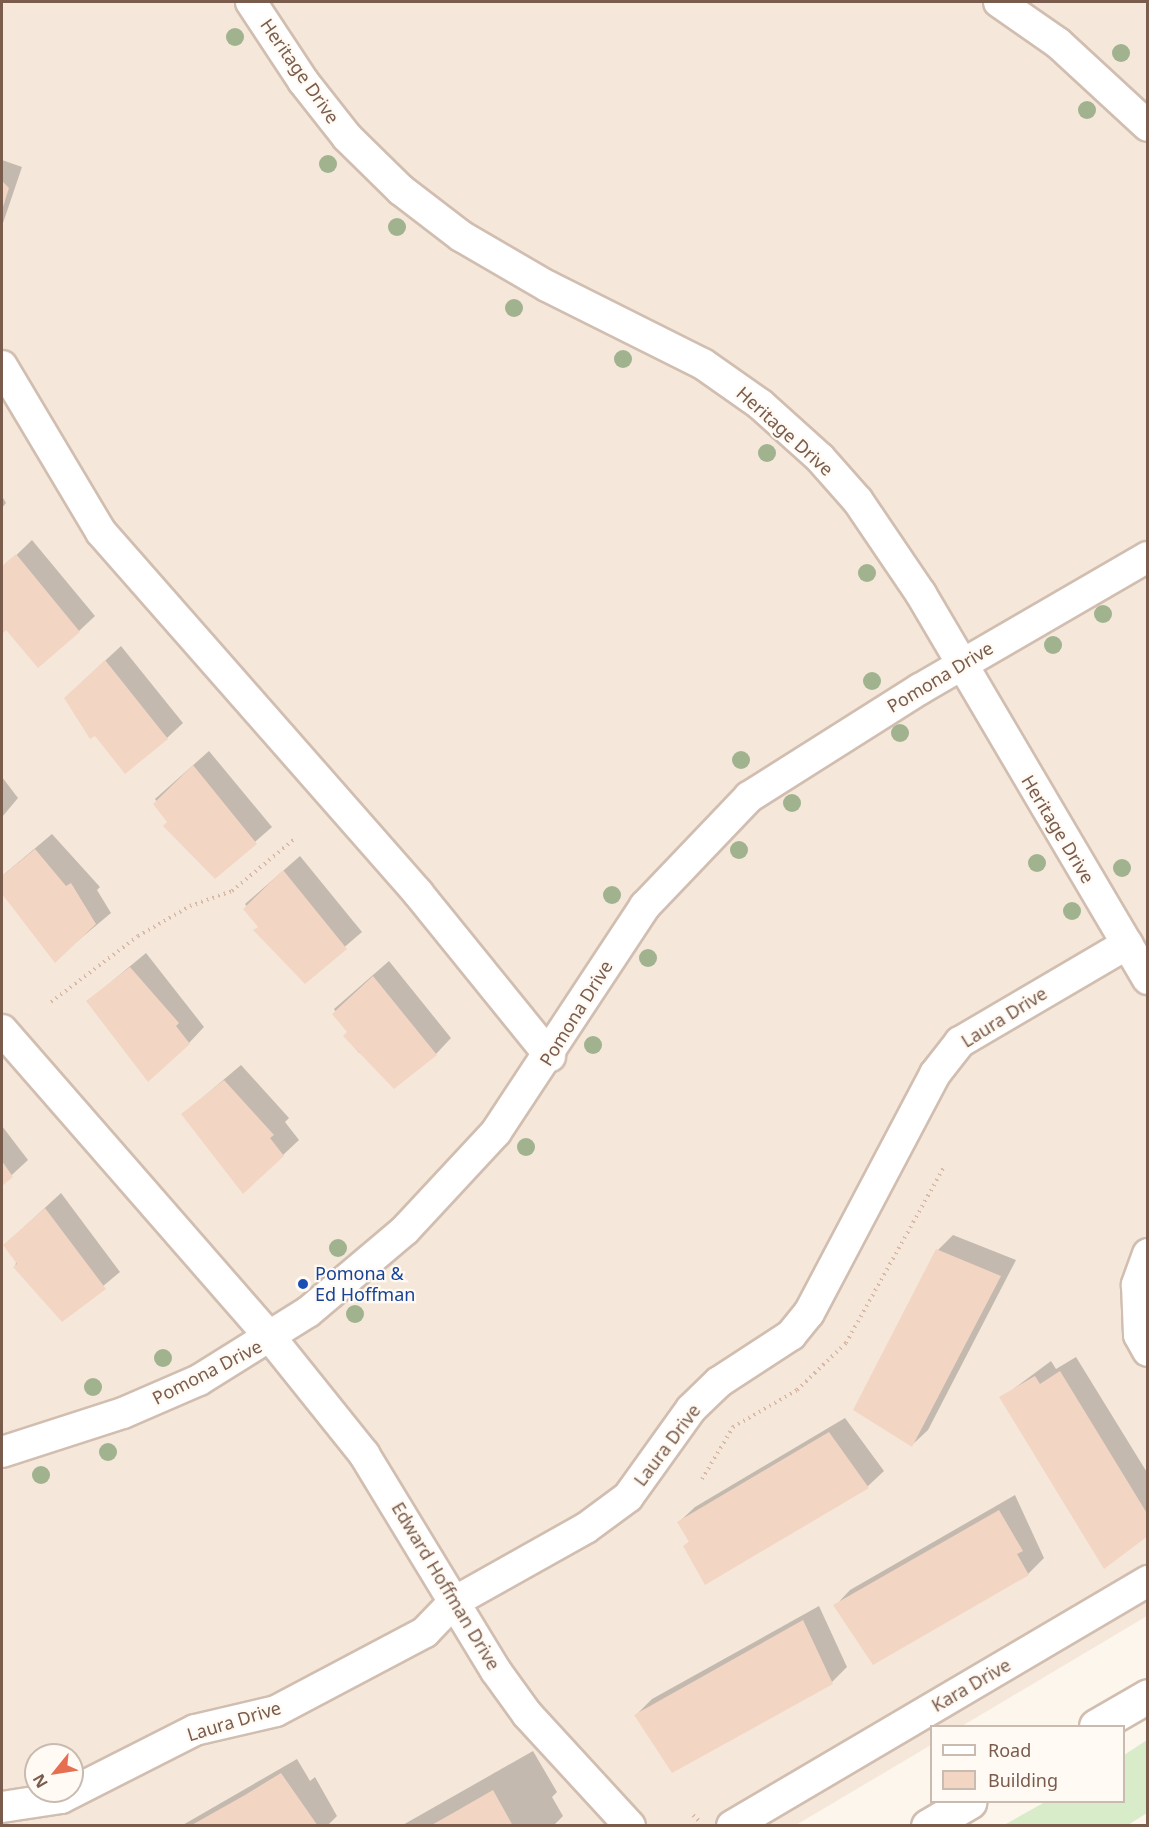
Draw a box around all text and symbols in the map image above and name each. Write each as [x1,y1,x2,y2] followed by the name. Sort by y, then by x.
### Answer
[256,15,344,127] street label: Heritage Drive
[732,382,838,480] street label: Heritage Drive
[883,637,997,717] street label: Pomona Drive
[1017,771,1099,887] street label: Heritage Drive
[535,956,617,1070] street label: Pomona Drive
[957,982,1051,1052] street label: Laura Drive
[315,1263,415,1306] place label: Pomona & Ed Hoffman
[296,1277,310,1291] marker: Pomona & Ed Hoffman
[149,1335,265,1409] street label: Pomona Drive
[629,1400,705,1490] street label: Laura Drive
[387,1498,505,1674] street label: Edward Hoffman Drive
[928,1654,1014,1716] street label: Kara Drive
[184,1696,284,1746] street label: Laura Drive
[930,1725,1125,1803] legend
[988,1738,1031,1762] text: Road
[24,1743,84,1803] north arrow
[988,1768,1058,1792] text: Building
[27,1770,53,1792] text: N

